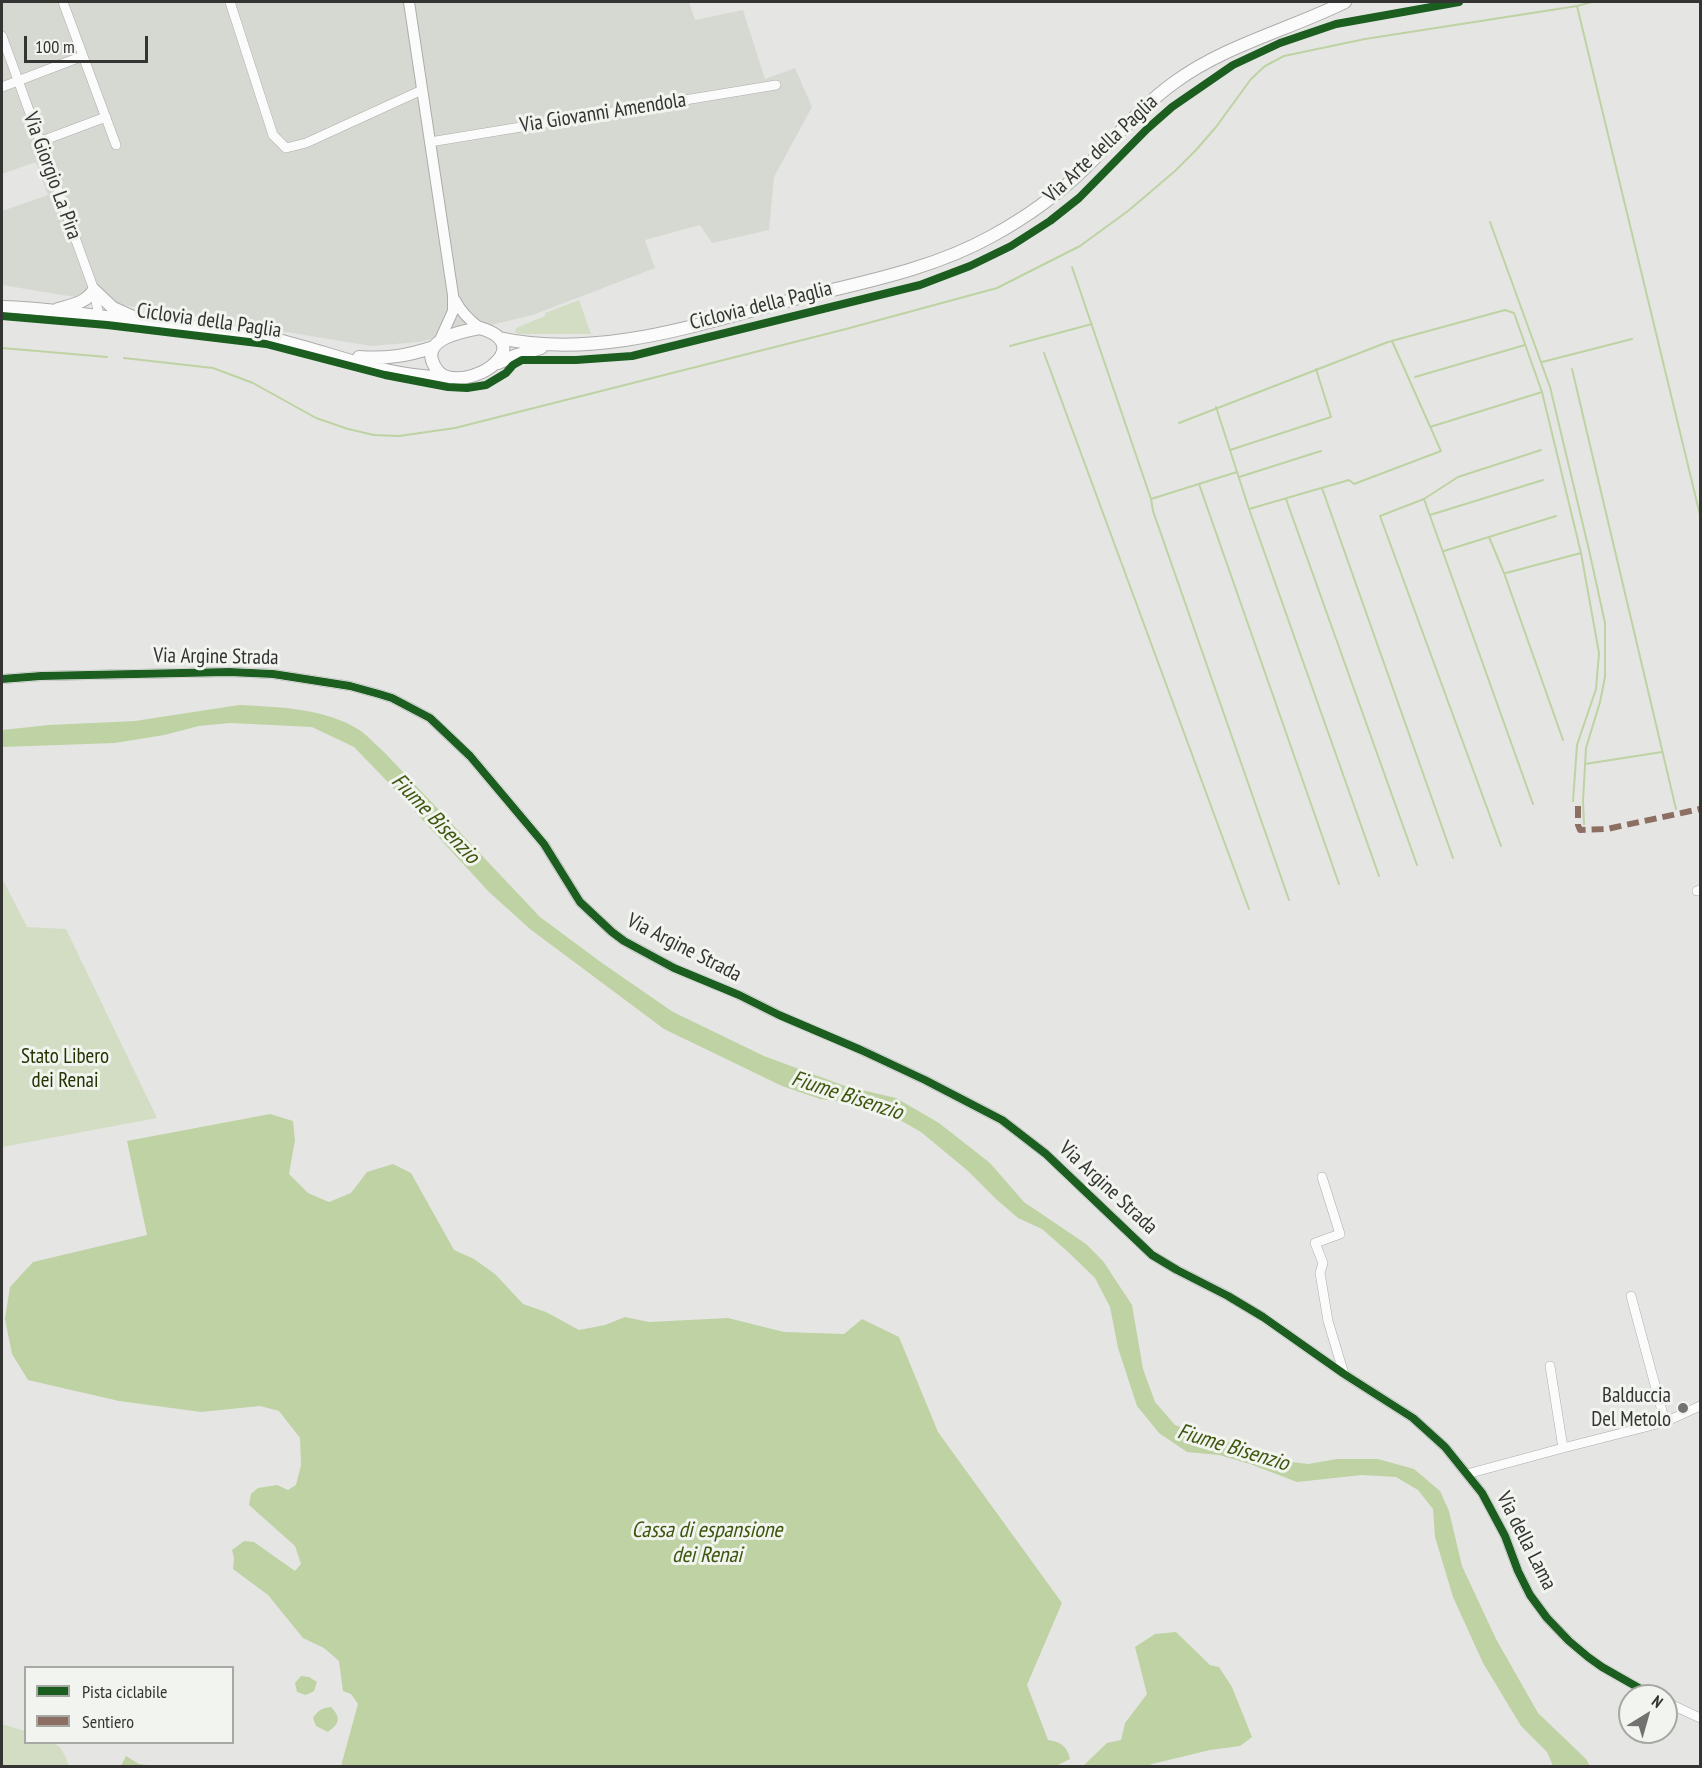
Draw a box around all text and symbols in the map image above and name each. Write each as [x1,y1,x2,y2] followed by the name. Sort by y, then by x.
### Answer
[27,24,152,62] scale bar
[35,35,75,58] text: 100 m
[518,87,688,139] street label: Via Giovanni Amendola
[1039,90,1163,208] street label: Via Arte della Paglia
[17,109,87,243] street label: Via Giorgio La Pira
[687,276,835,336] street label: Ciclovia della Paglia
[135,298,283,344] street label: Ciclovia della Paglia
[153,643,279,671] street label: Via Argine Strada
[386,768,484,870] water label: Fiume Bisenzio
[623,908,745,988] street label: Via Argine Strada
[21,1044,109,1094] park label: Stato Libero dei Renai
[788,1066,906,1126] water label: Fiume Bisenzio
[1054,1136,1162,1240] street label: Via Argine Strada
[1591,1383,1671,1433] place label: Balduccia Del Metolo
[1676,1401,1690,1415] marker: Balduccia Del Metolo
[1174,1419,1292,1477] water label: Fiume Bisenzio
[1491,1488,1561,1594] street label: Via della Lama
[632,1518,782,1570] water label: Cassa di espansione dei Renai
[24,1666,234,1744] legend
[82,1680,168,1703] text: Pista ciclabile
[1618,1684,1678,1744] north arrow
[1648,1691,1667,1712] text: N
[82,1710,134,1733] text: Sentiero

